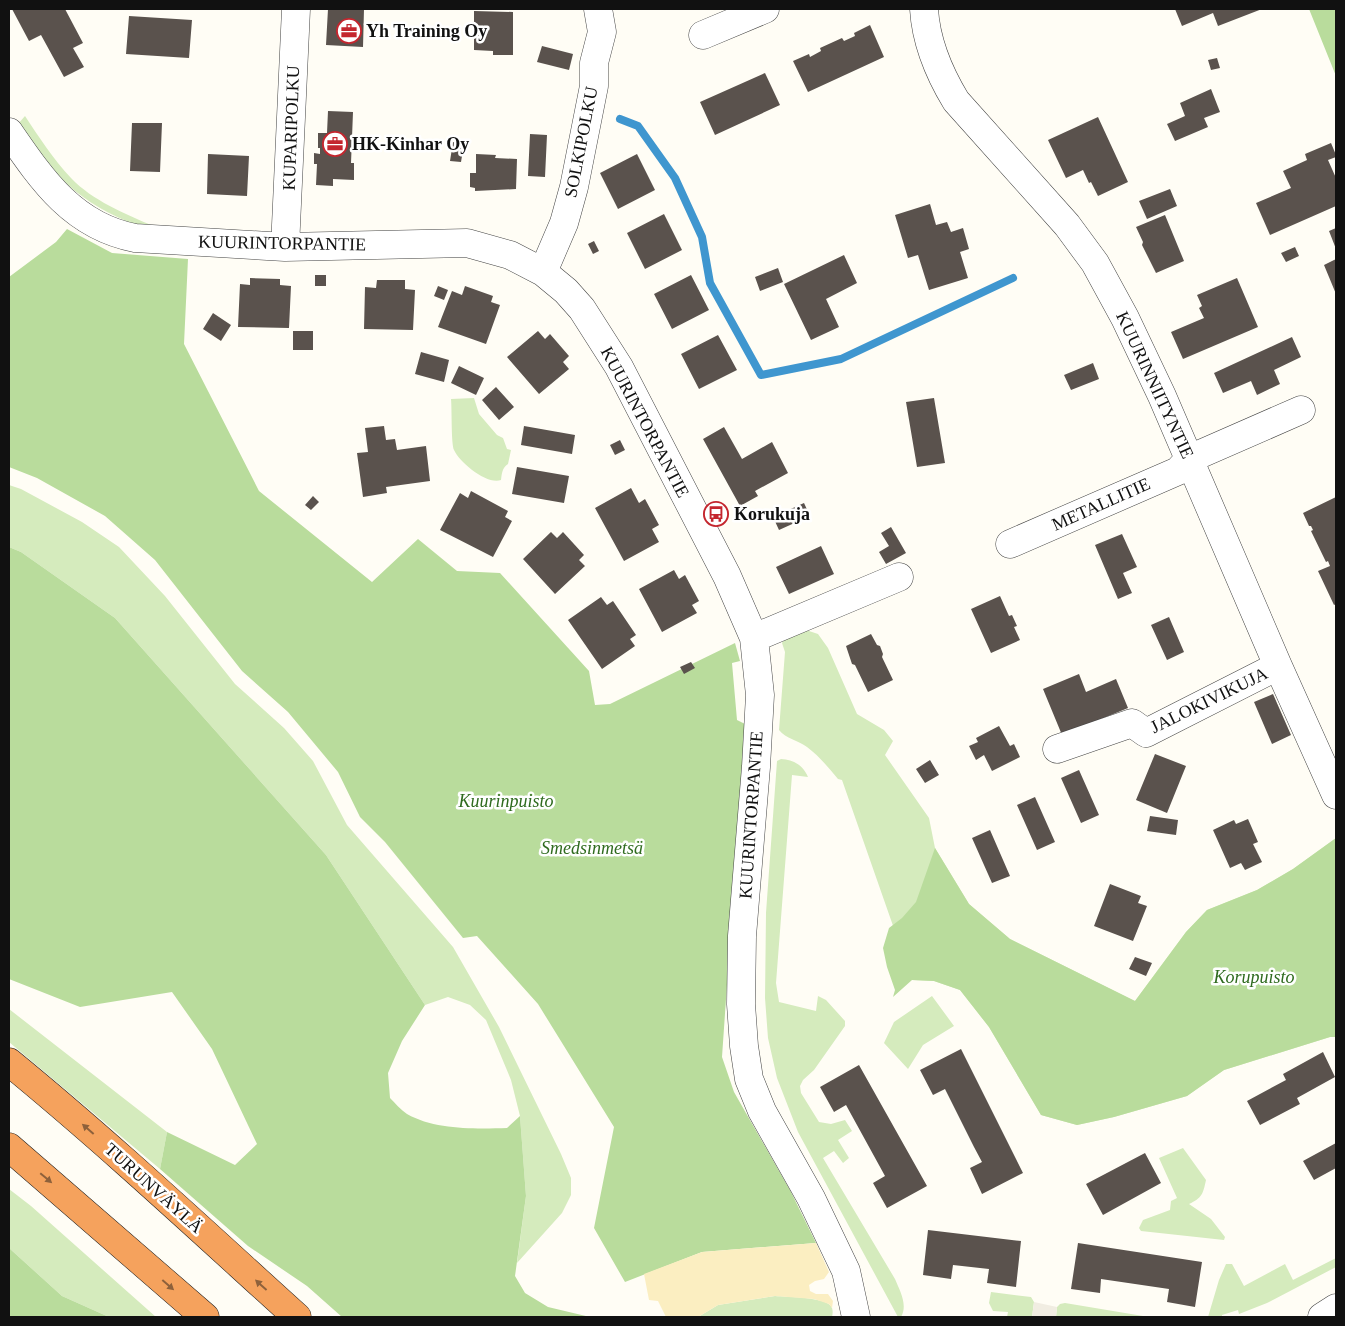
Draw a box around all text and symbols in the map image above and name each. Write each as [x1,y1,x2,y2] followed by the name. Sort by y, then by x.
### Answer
[336,18,362,44] office icon: Yh Training Oy
[366,21,487,41] place label: Yh Training Oy
[279,65,303,191] street label: KUPARIPOLKU
[560,85,602,199] street label: SOLKIPOLKU
[322,131,348,157] office icon: HK-Kinhar Oy
[352,134,469,154] place label: HK-Kinhar Oy
[198,232,366,254] street label: KUURINTORPANTIE
[1112,308,1198,462] street label: KUURINNIITYNTIE
[597,343,693,501] street label: KUURINTORPANTIE
[1049,473,1153,535] street label: METALLITIE
[703,501,729,527] bus stop icon: Korukuja
[734,504,810,524] place label: Korukuja
[1147,663,1271,737] street label: JALOKIVIKUJA
[735,730,767,900] street label: KUURINTORPANTIE
[457,791,554,811] park label: Kuurinpuisto
[541,838,643,858] park label: Smedsinmetsä
[1212,967,1295,987] park label: Korupuisto
[81,1124,94,1135] one-way arrow
[101,1139,207,1237] street label: TURUNVÄYLÄ
[39,1173,52,1184] one-way arrow
[162,1279,174,1291] one-way arrow
[254,1279,267,1290] one-way arrow

